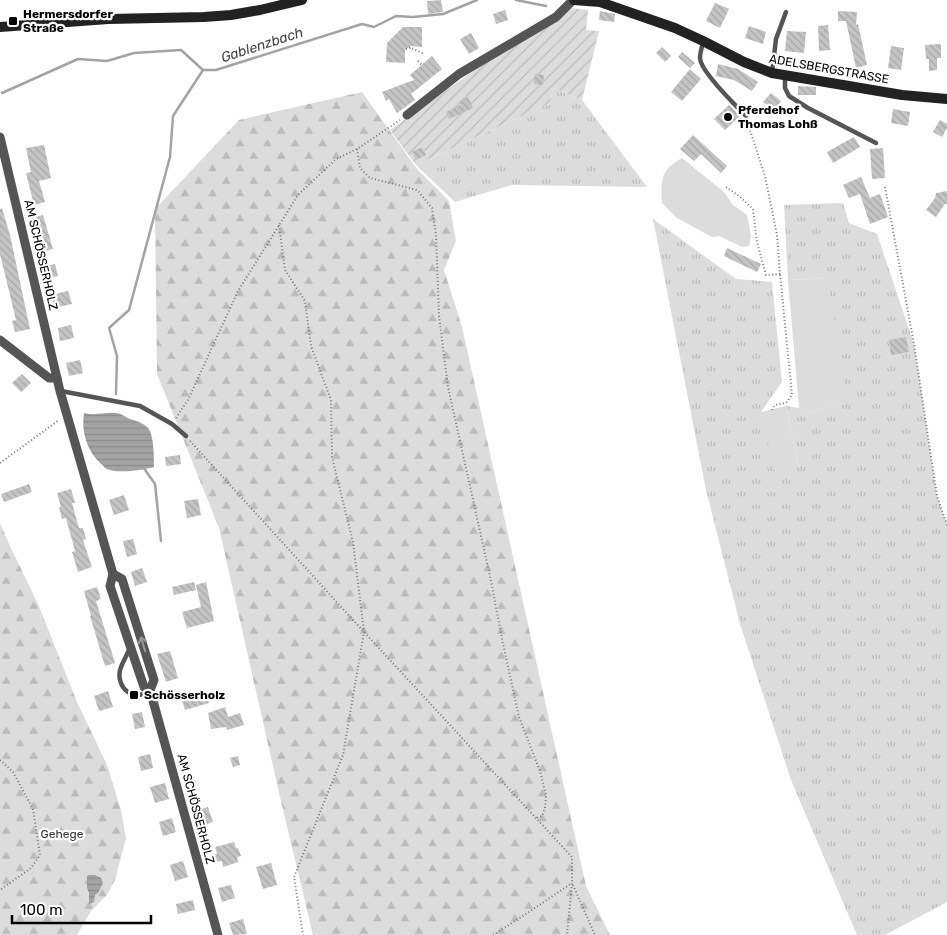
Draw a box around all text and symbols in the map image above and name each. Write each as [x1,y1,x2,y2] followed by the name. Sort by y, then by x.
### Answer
[23,7,113,35] place label: Hermersdorfer Straße
[7,15,19,27] marker: Hermersdorfer Straße
[219,24,305,66] water label: Gablenzbach
[768,52,890,86] street label: ADELSBERGSTRASSE
[738,103,818,131] place label: Pferdehof Thomas Lohß
[722,111,734,123] marker: Pferdehof Thomas Lohß
[21,198,61,312] street label: AM SCHÖSSERHOLZ
[137,636,147,652] one-way arrow
[144,688,226,702] place label: Schösserholz
[128,689,140,701] marker: Schösserholz
[175,752,217,866] street label: AM SCHÖSSERHOLZ
[41,827,84,841] park label: Gehege
[12,892,151,924] scale bar
[20,901,62,919] text: 100 m

